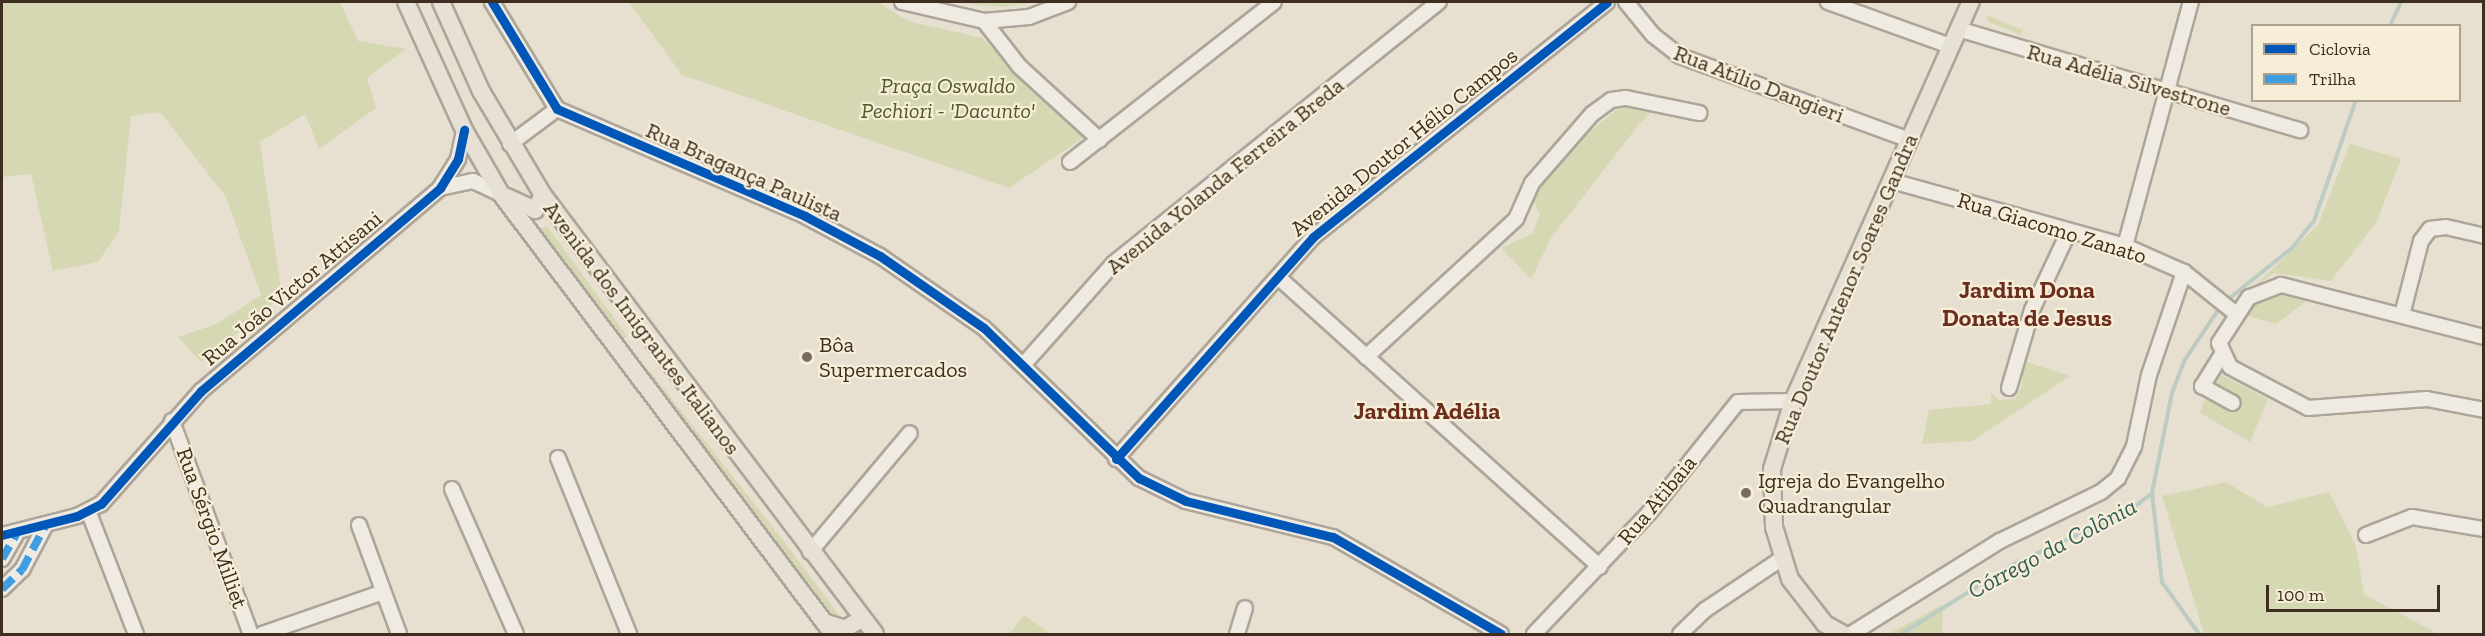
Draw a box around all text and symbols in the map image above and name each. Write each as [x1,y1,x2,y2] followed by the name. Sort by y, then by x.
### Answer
[2251,24,2461,102] legend
[2024,38,2234,122] street label: Rua Adélia Silvestrone
[2309,38,2371,60] text: Ciclovia
[1670,39,1848,129] street label: Rua Atílio Dangieri
[1285,42,1523,242] street label: Avenida Doutor Hélio Campos
[2309,68,2356,90] text: Trilha
[861,72,1035,124] park label: Praça Oswaldo Pechiori - 'Dacunto'
[1101,72,1349,280] street label: Avenida Yolanda Ferreira Breda
[642,117,846,227] street label: Rua Bragança Paulista
[1768,129,1924,449] street label: Rua Doutor Antenor Soares Gandra
[1954,187,2150,269] street label: Rua Giacomo Zanato
[538,196,746,460] street label: Avenida dos Imigrantes Italianos
[196,204,388,372] street label: Rua João Victor Attisani
[1942,276,2112,332] district label: Jardim Dona Donata de Jesus
[819,331,967,382] place label: Bôa Supermercados
[800,350,814,364] marker: Bôa Supermercados
[1353,397,1501,425] district label: Jardim Adélia
[171,444,253,612] street label: Rua Sérgio Milliet
[1612,450,1702,550] street label: Rua Atibaia
[1758,467,1945,518] place label: Igreja do Evangelho Quadrangular
[1739,486,1753,500] marker: Igreja do Evangelho Quadrangular
[1963,491,2141,605] water label: Córrego da Colônia
[2269,573,2443,611] scale bar
[2277,584,2324,606] text: 100 m

